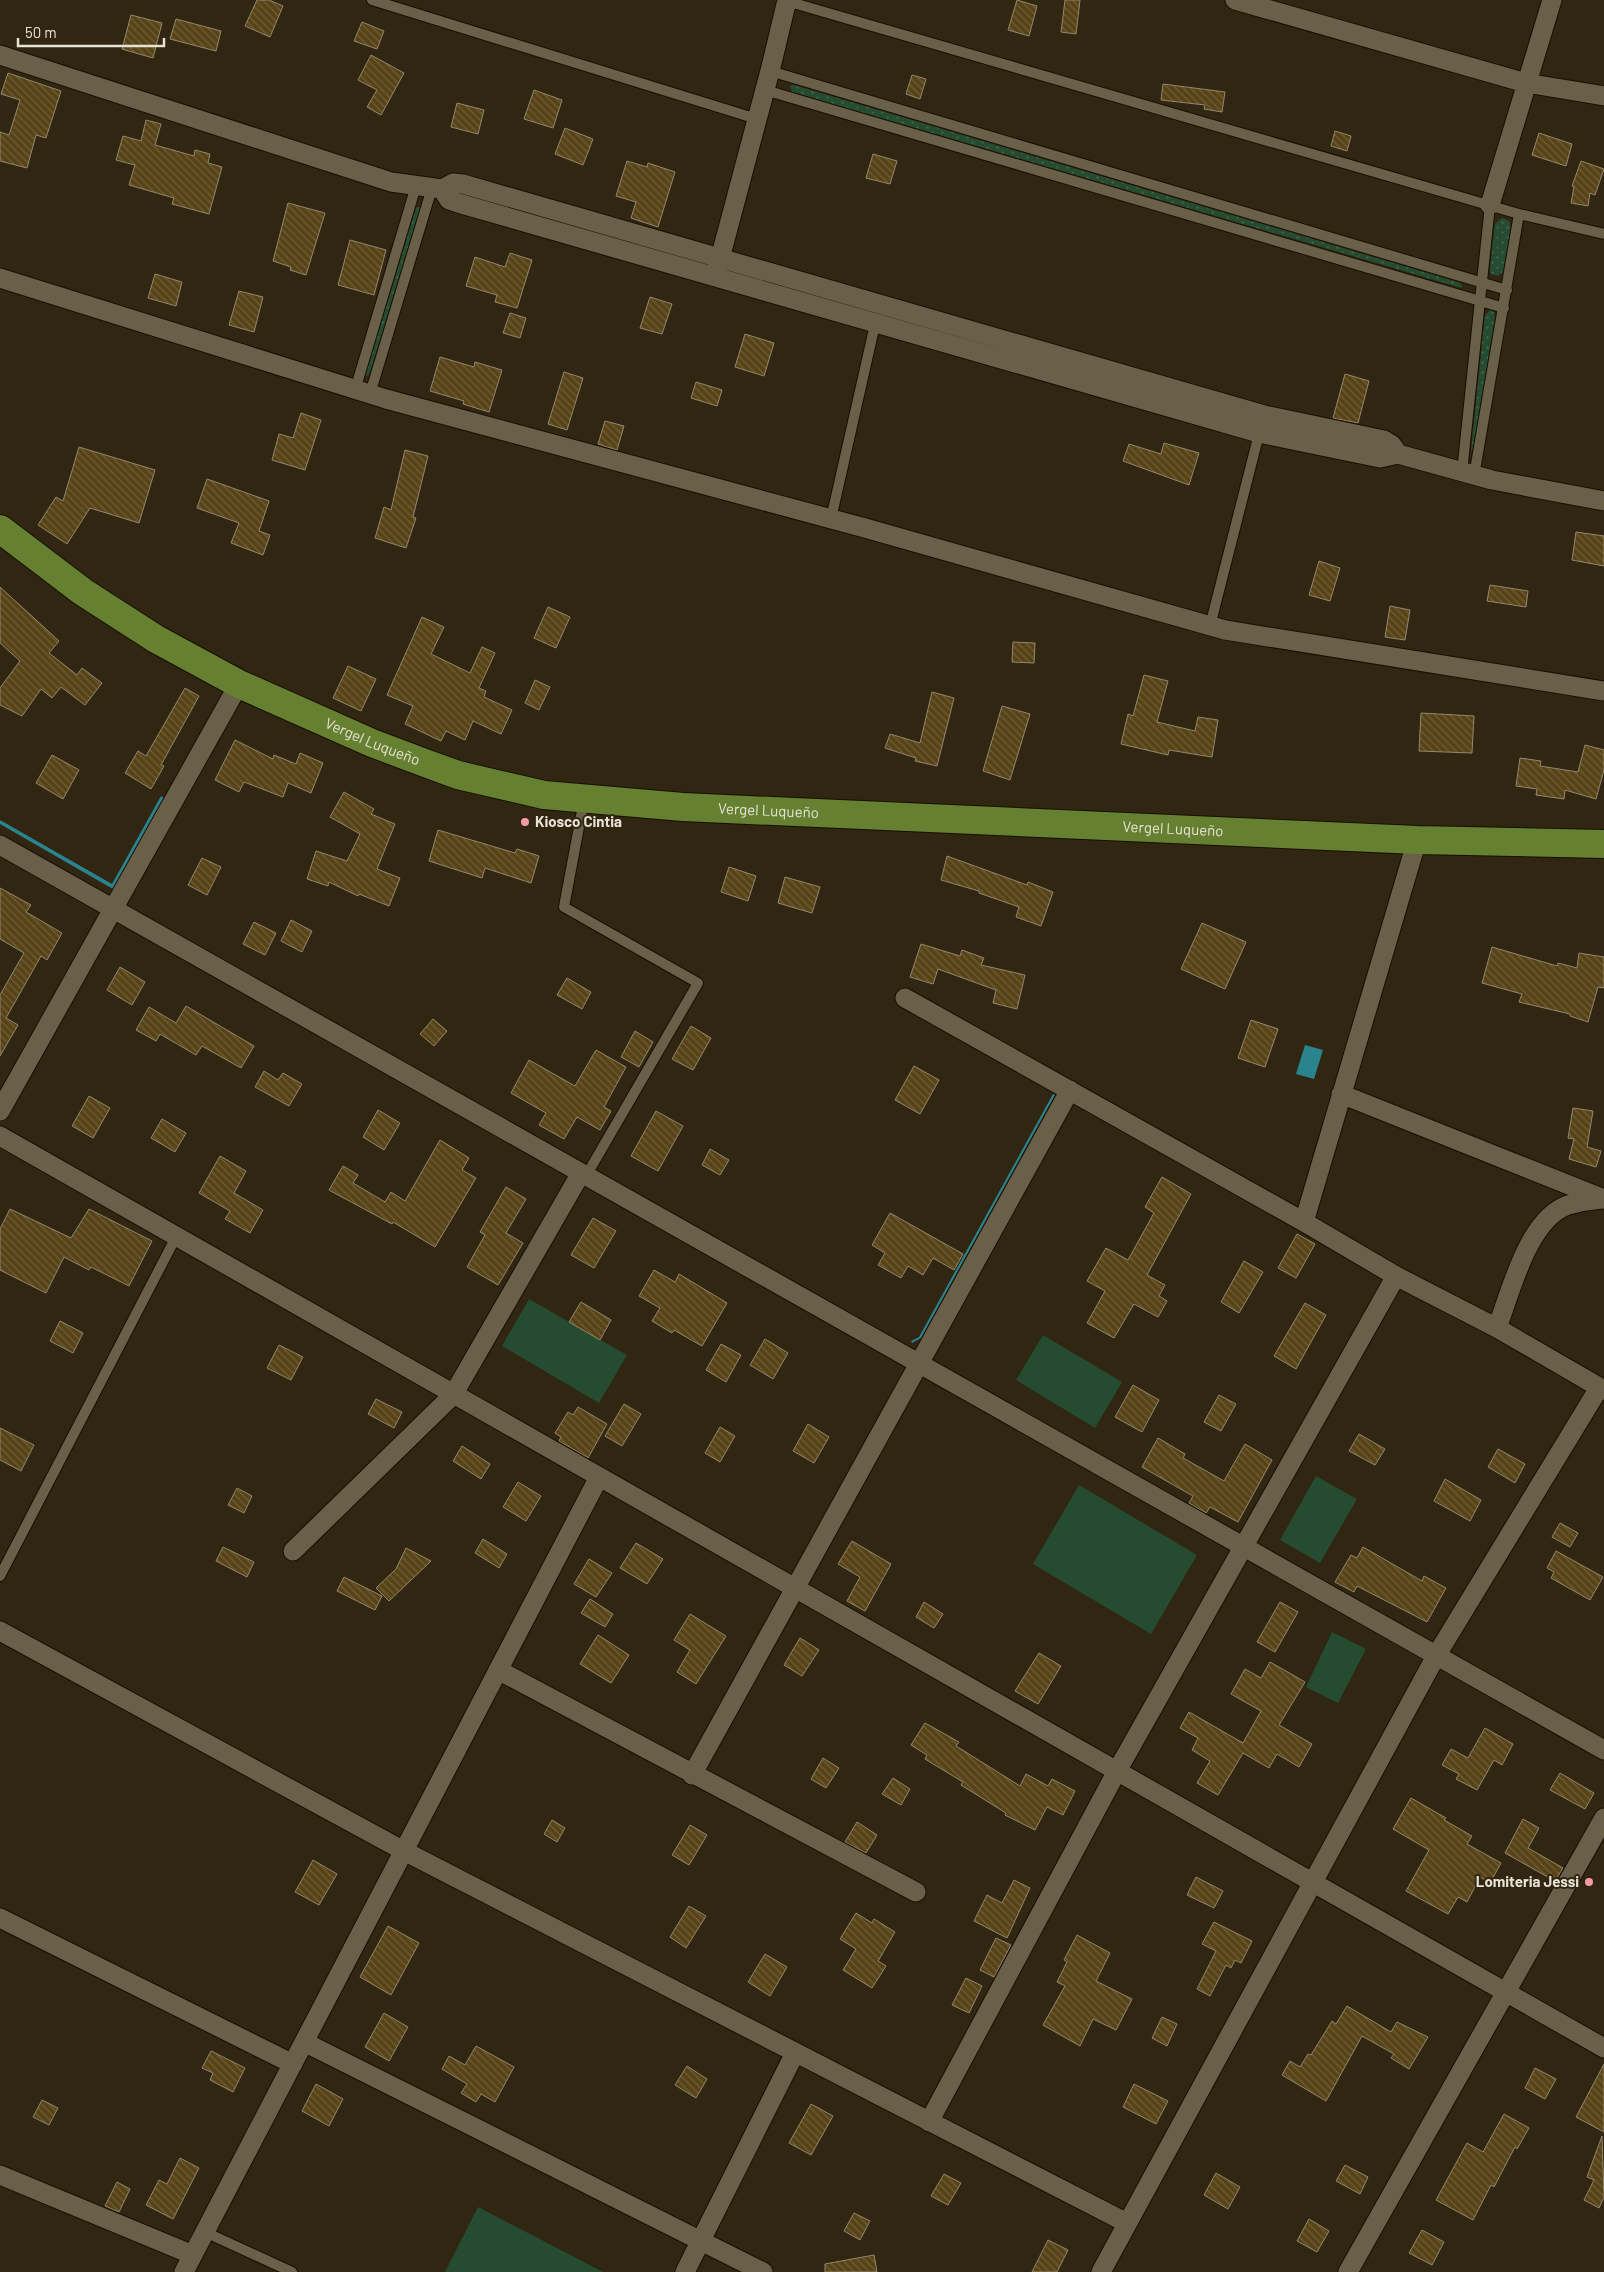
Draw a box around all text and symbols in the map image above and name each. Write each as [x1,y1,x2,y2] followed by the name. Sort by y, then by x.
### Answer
[18,15,164,47] scale bar
[25,23,57,41] text: 50 m
[323,713,423,768] street label: Vergel Luqueño
[718,799,819,821] street label: Vergel Luqueño
[535,812,622,830] place label: Kiosco Cintia
[519,816,531,828] marker: Kiosco Cintia
[1122,817,1224,839] street label: Vergel Luqueño
[1476,1872,1579,1890] place label: Lomiteria Jessi
[1583,1876,1595,1888] marker: Lomiteria Jessi

